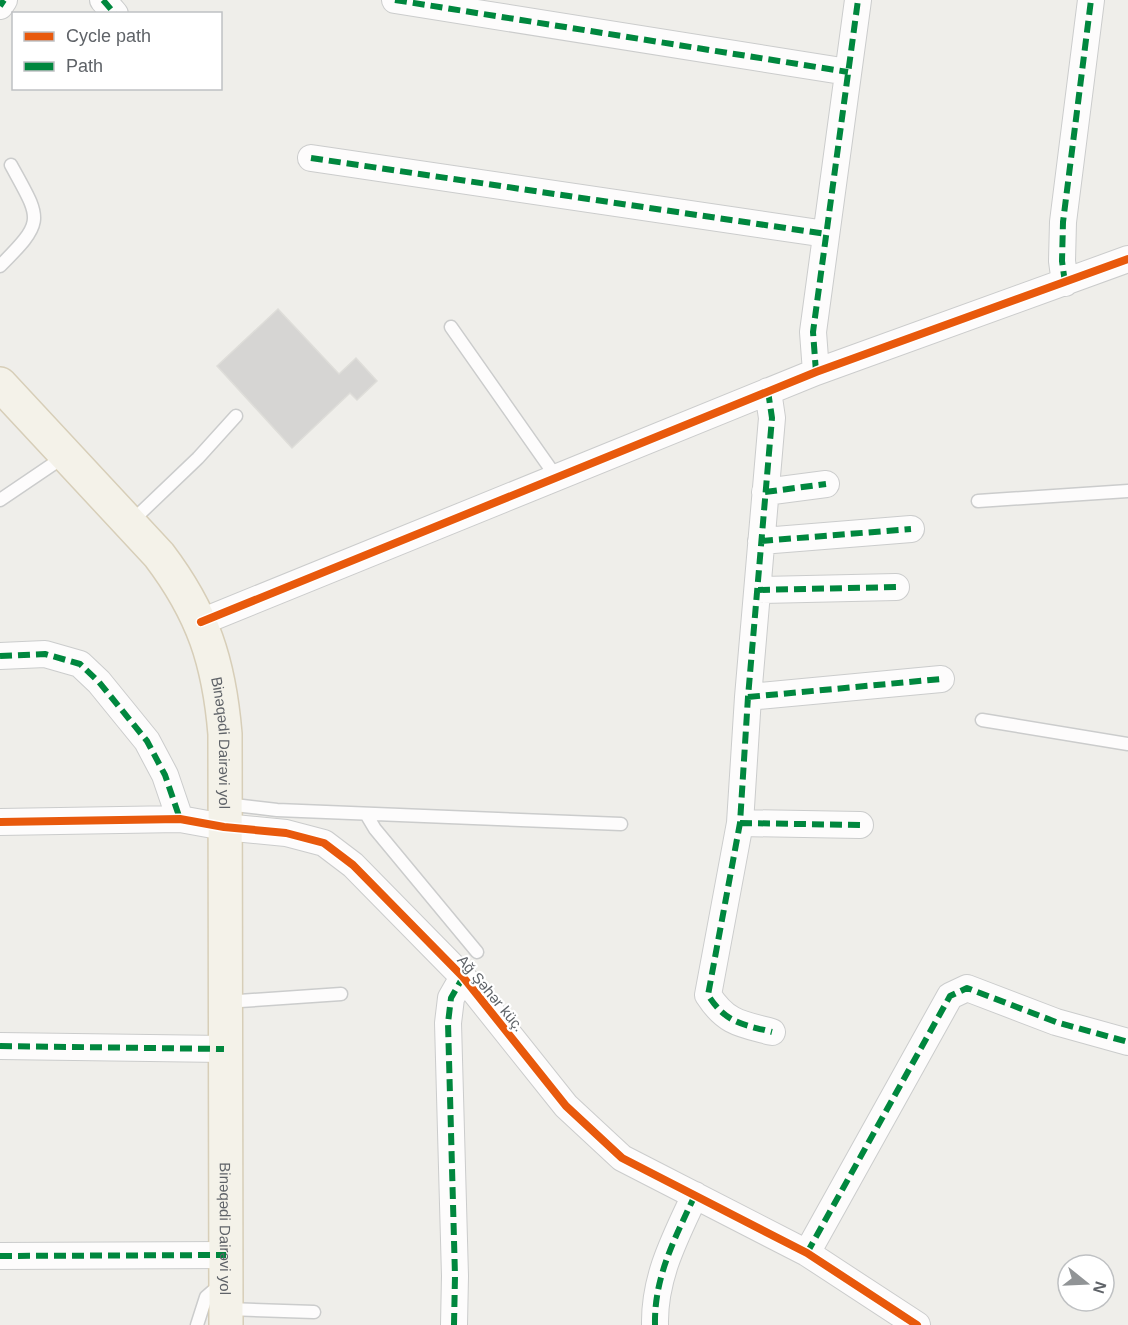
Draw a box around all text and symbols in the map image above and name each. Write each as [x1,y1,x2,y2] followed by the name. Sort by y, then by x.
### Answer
[12,12,222,90] legend
[66,26,151,46] text: Cycle path
[66,56,103,76] text: Path
[209,675,234,809] street label: Binəqədi Dairəvi yol
[454,951,528,1035] street label: Ağ Şəhər küç.
[217,1162,234,1295] street label: Binəqədi Dairəvi yol
[1056,1253,1116,1313] north arrow
[1090,1279,1110,1296] text: N

